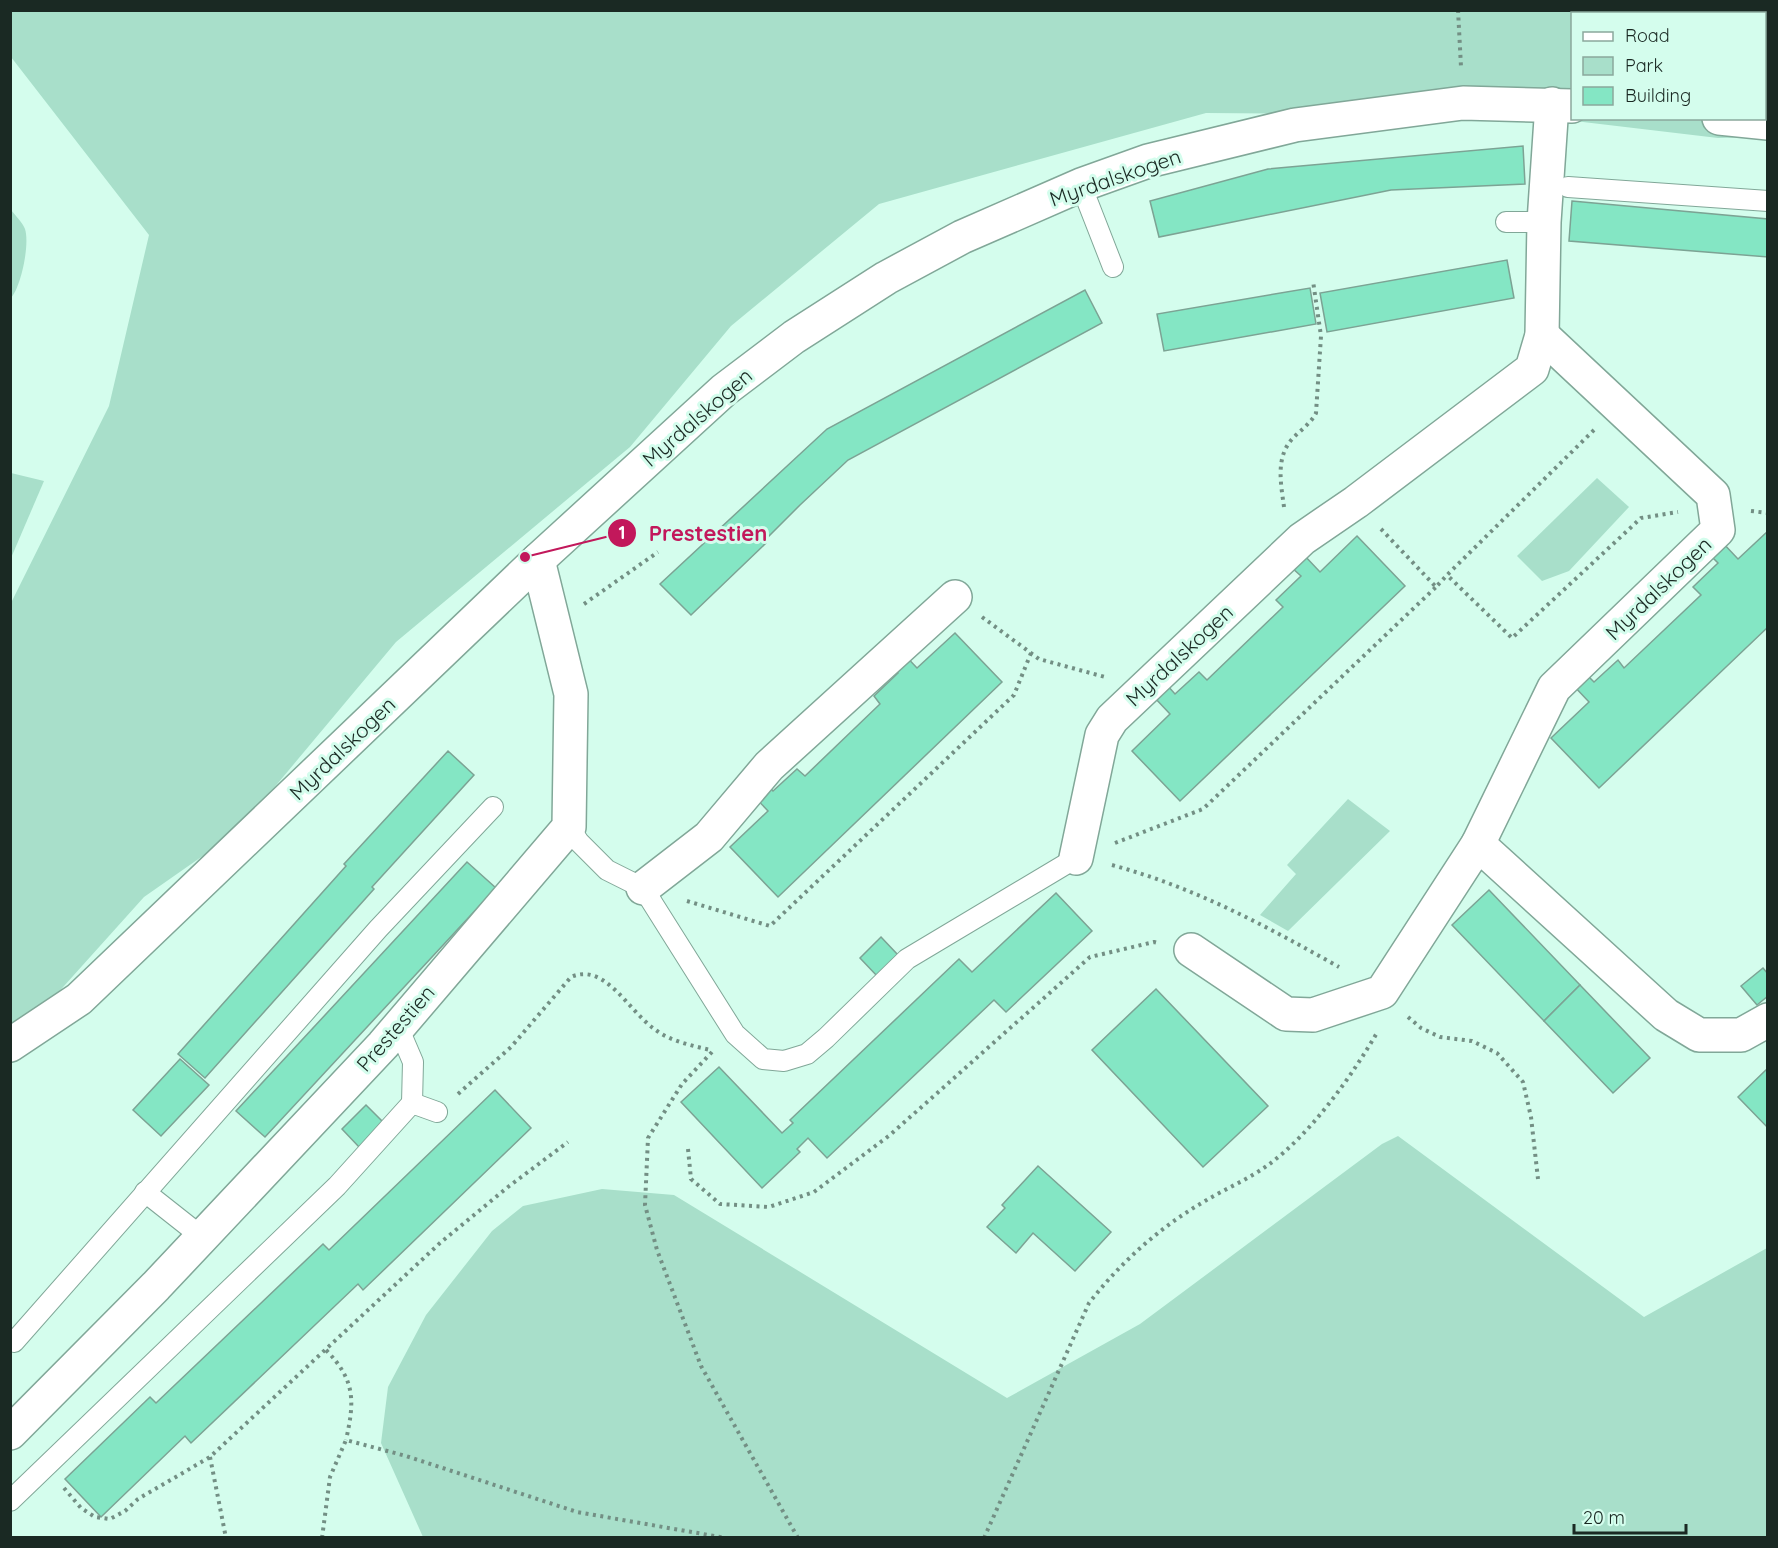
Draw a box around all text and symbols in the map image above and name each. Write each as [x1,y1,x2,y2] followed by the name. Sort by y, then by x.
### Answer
[1571,12,1766,120] legend
[1625,24,1670,47] text: Road
[1625,54,1663,77] text: Park
[1625,84,1691,107] text: Building
[1046,142,1184,212] street label: Myrdalskogen
[637,362,757,472] street label: Myrdalskogen
[607,513,780,553] callout: Prestestien
[649,519,767,547] text: Prestestien
[618,521,626,544] text: 1
[1600,531,1716,645] street label: Myrdalskogen
[1120,599,1238,711] street label: Myrdalskogen
[284,691,400,805] street label: Myrdalskogen
[350,979,440,1077] street label: Prestestien
[1574,1497,1686,1535] scale bar
[1583,1506,1625,1529] text: 20 m

